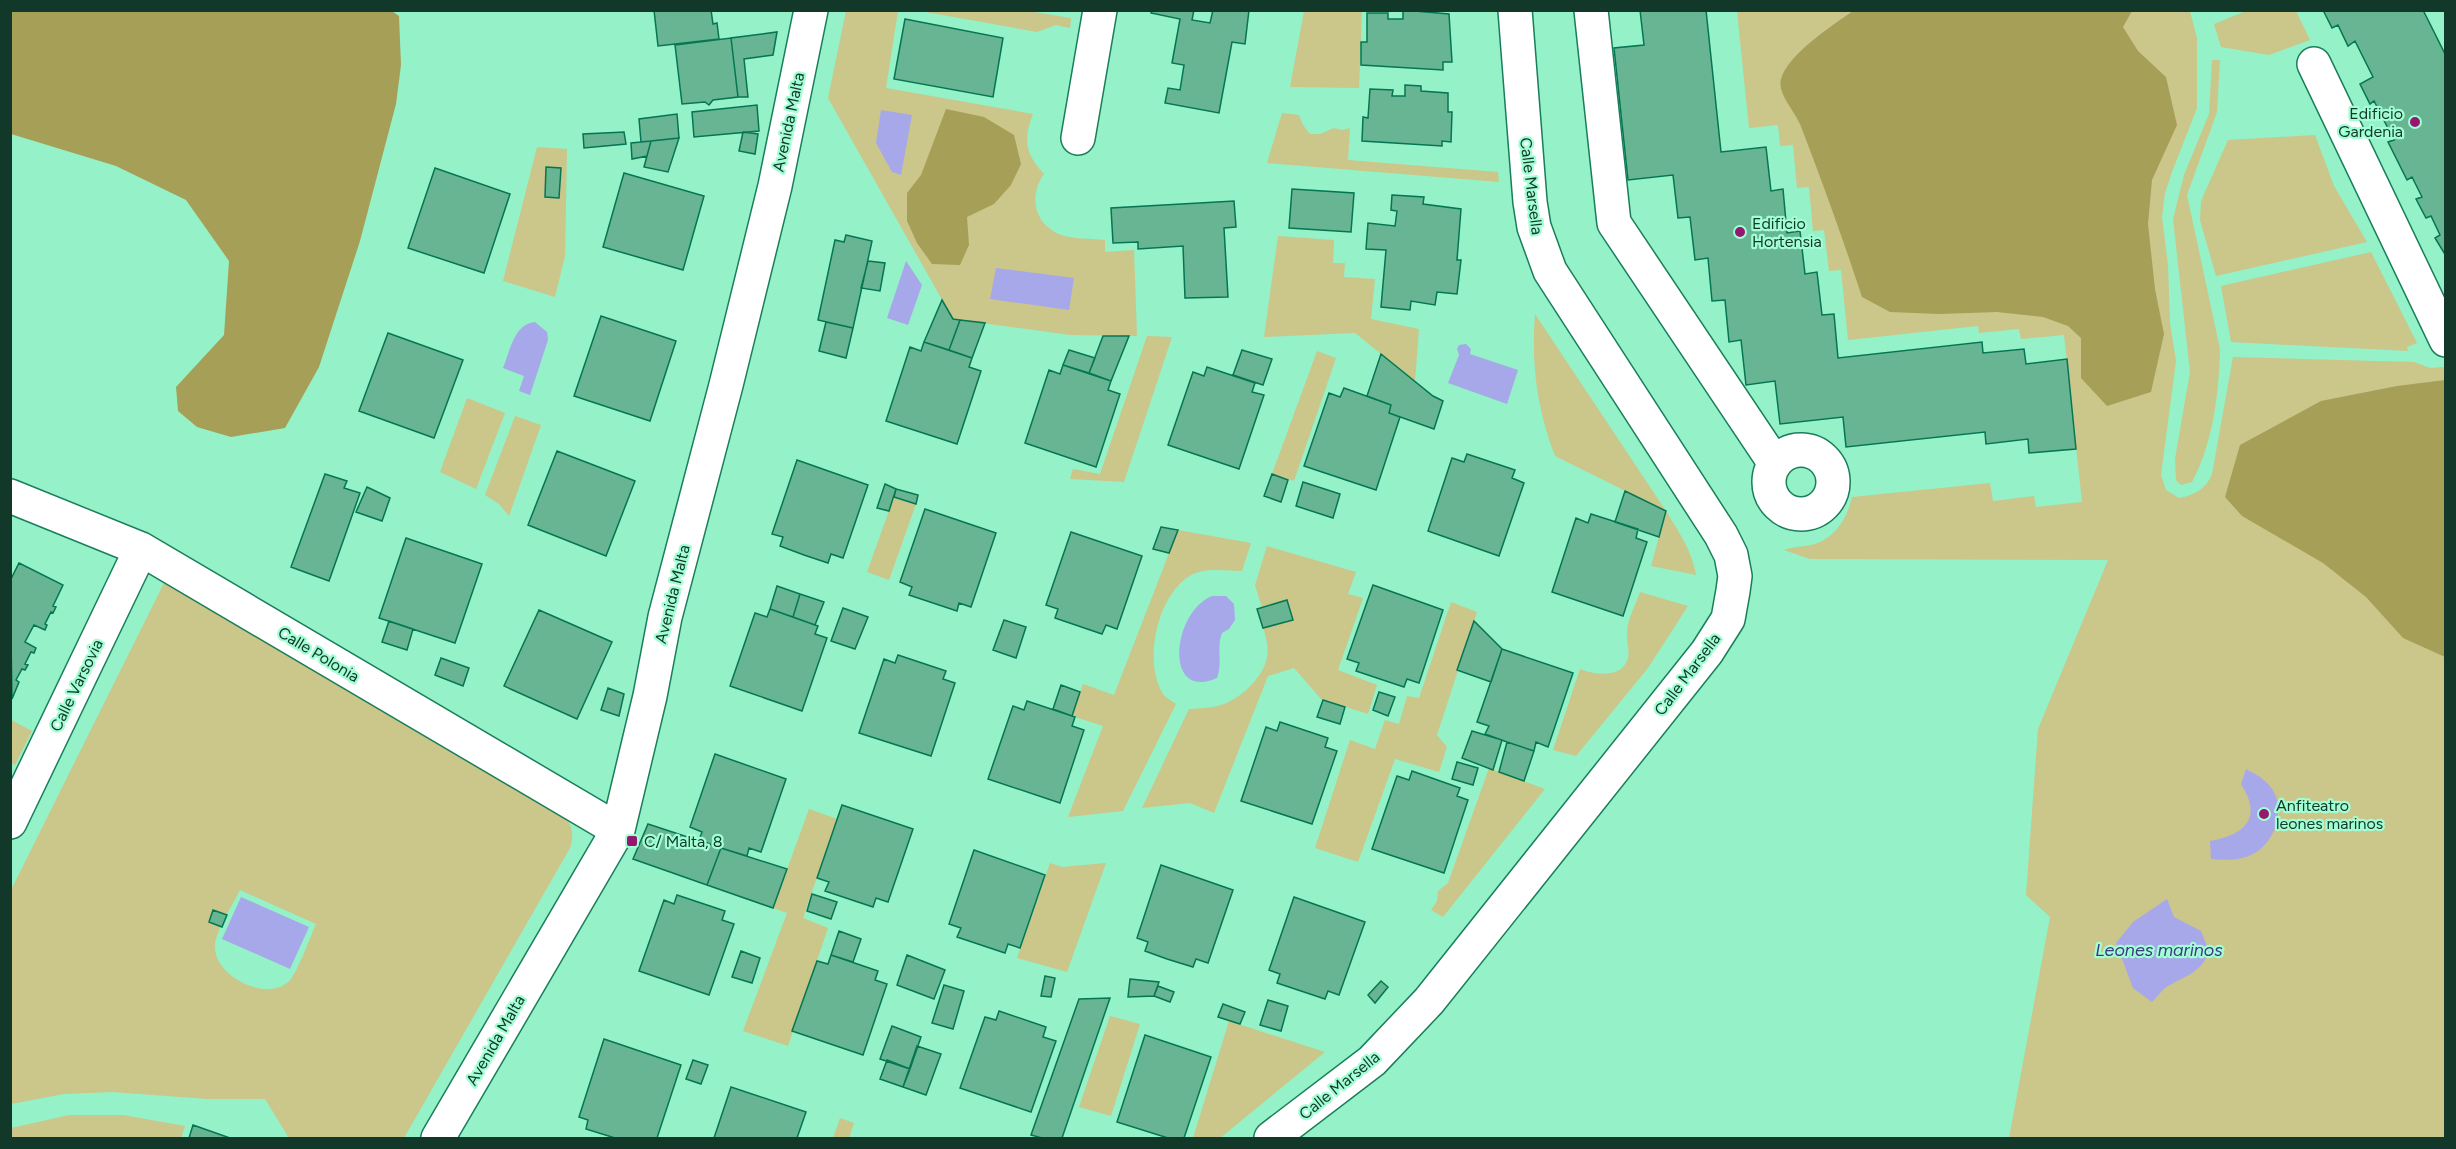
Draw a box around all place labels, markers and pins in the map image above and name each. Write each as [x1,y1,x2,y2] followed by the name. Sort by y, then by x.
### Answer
[2338,104,2403,141] place label: Edificio Gardenia
[2408,115,2422,129] marker: Edificio Gardenia
[1752,214,1822,251] place label: Edificio Hortensia
[1733,225,1747,239] marker: Edificio Hortensia
[2276,796,2383,833] place label: Anfiteatro leones marinos
[2257,807,2271,821] marker: Anfiteatro leones marinos
[644,832,723,851] place label: C/ Malta, 8
[625,834,639,848] marker: C/ Malta, 8

